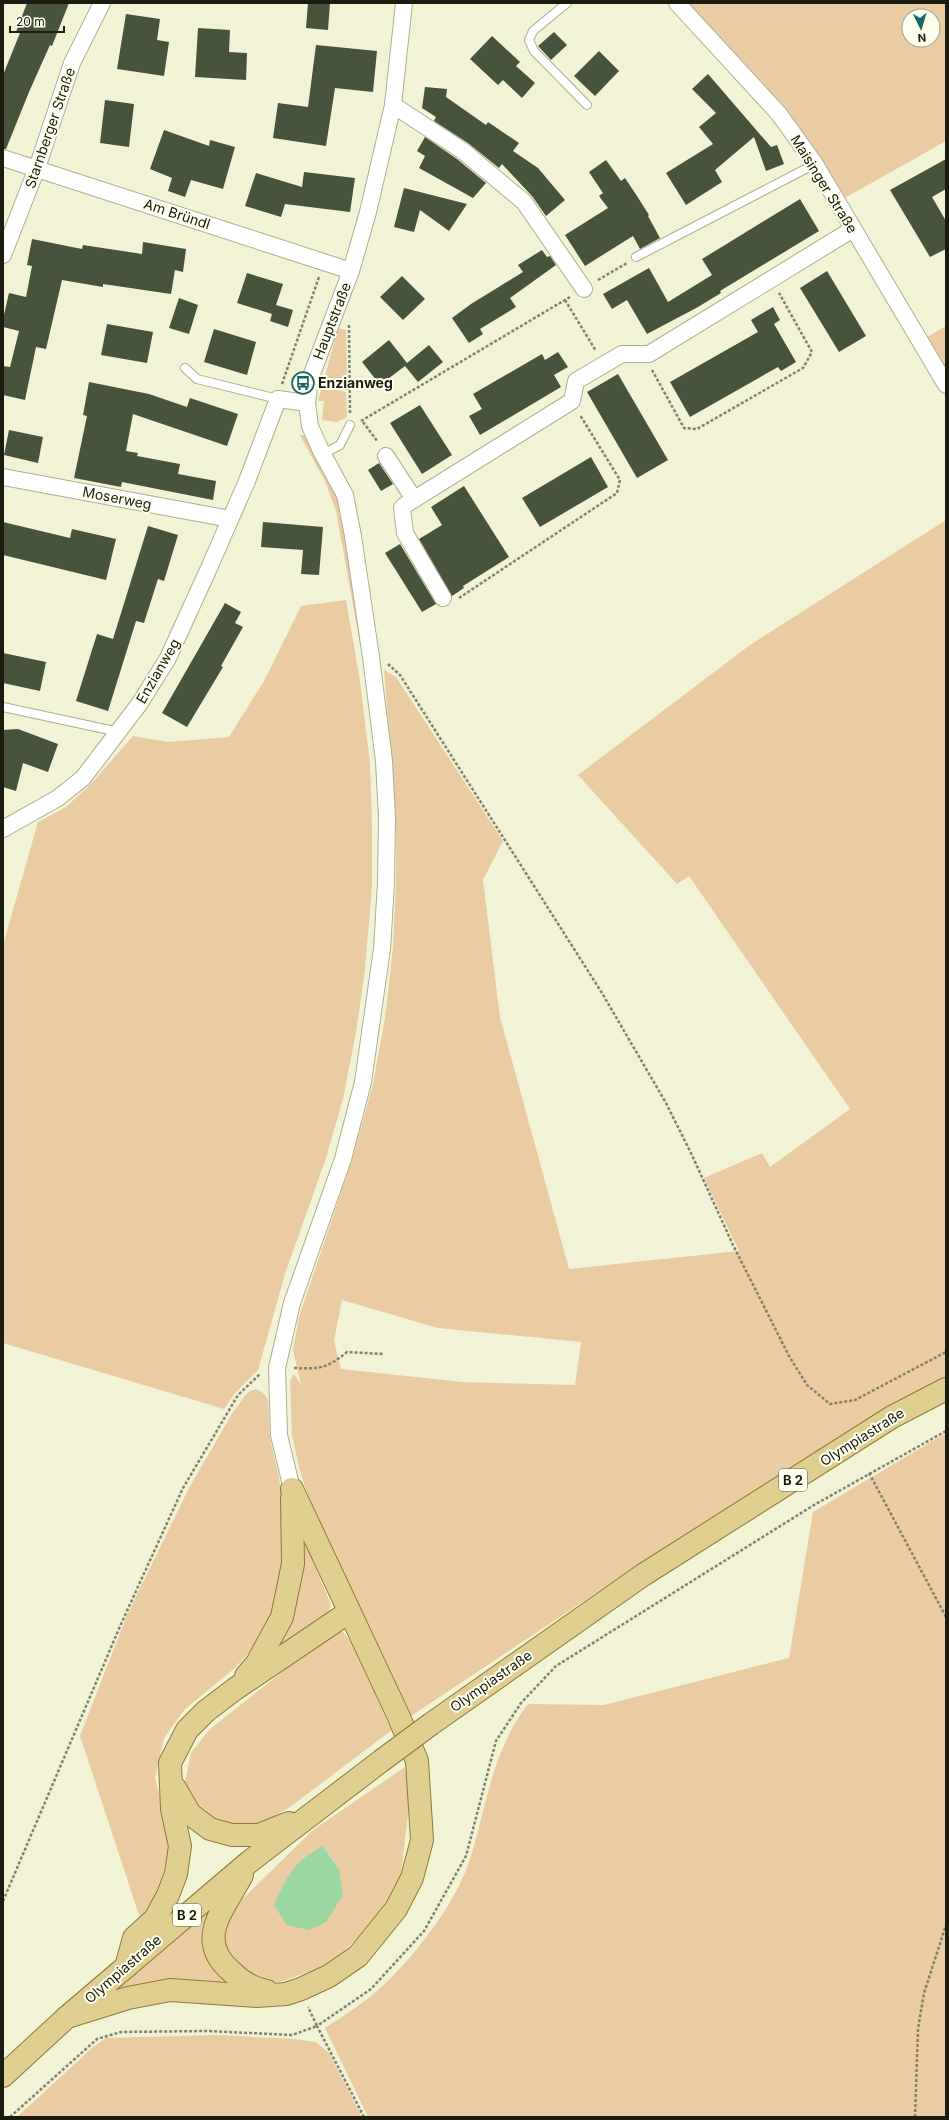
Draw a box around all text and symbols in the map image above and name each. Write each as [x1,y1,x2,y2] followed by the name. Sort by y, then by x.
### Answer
[10,8,64,34] scale bar
[901,8,941,48] north arrow
[16,14,45,29] text: 20 m
[917,31,927,45] text: N
[21,65,78,190] street label: Starnberger Straße
[787,132,861,236] street label: Maisinger Straße
[142,195,213,232] street label: Am Bründl
[309,280,354,362] street label: Hauptstraße
[290,370,316,396] bus stop icon: Enzianweg
[318,374,393,391] place label: Enzianweg
[81,482,153,513] street label: Moserweg
[132,635,183,706] street label: Enzianweg
[817,1404,907,1469] street label: Olympiastraße
[779,1469,807,1491] road number: B 2
[447,1646,535,1715] street label: Olympiastraße
[173,1904,201,1926] road number: B 2
[81,1931,164,2007] street label: Olympiastraße

